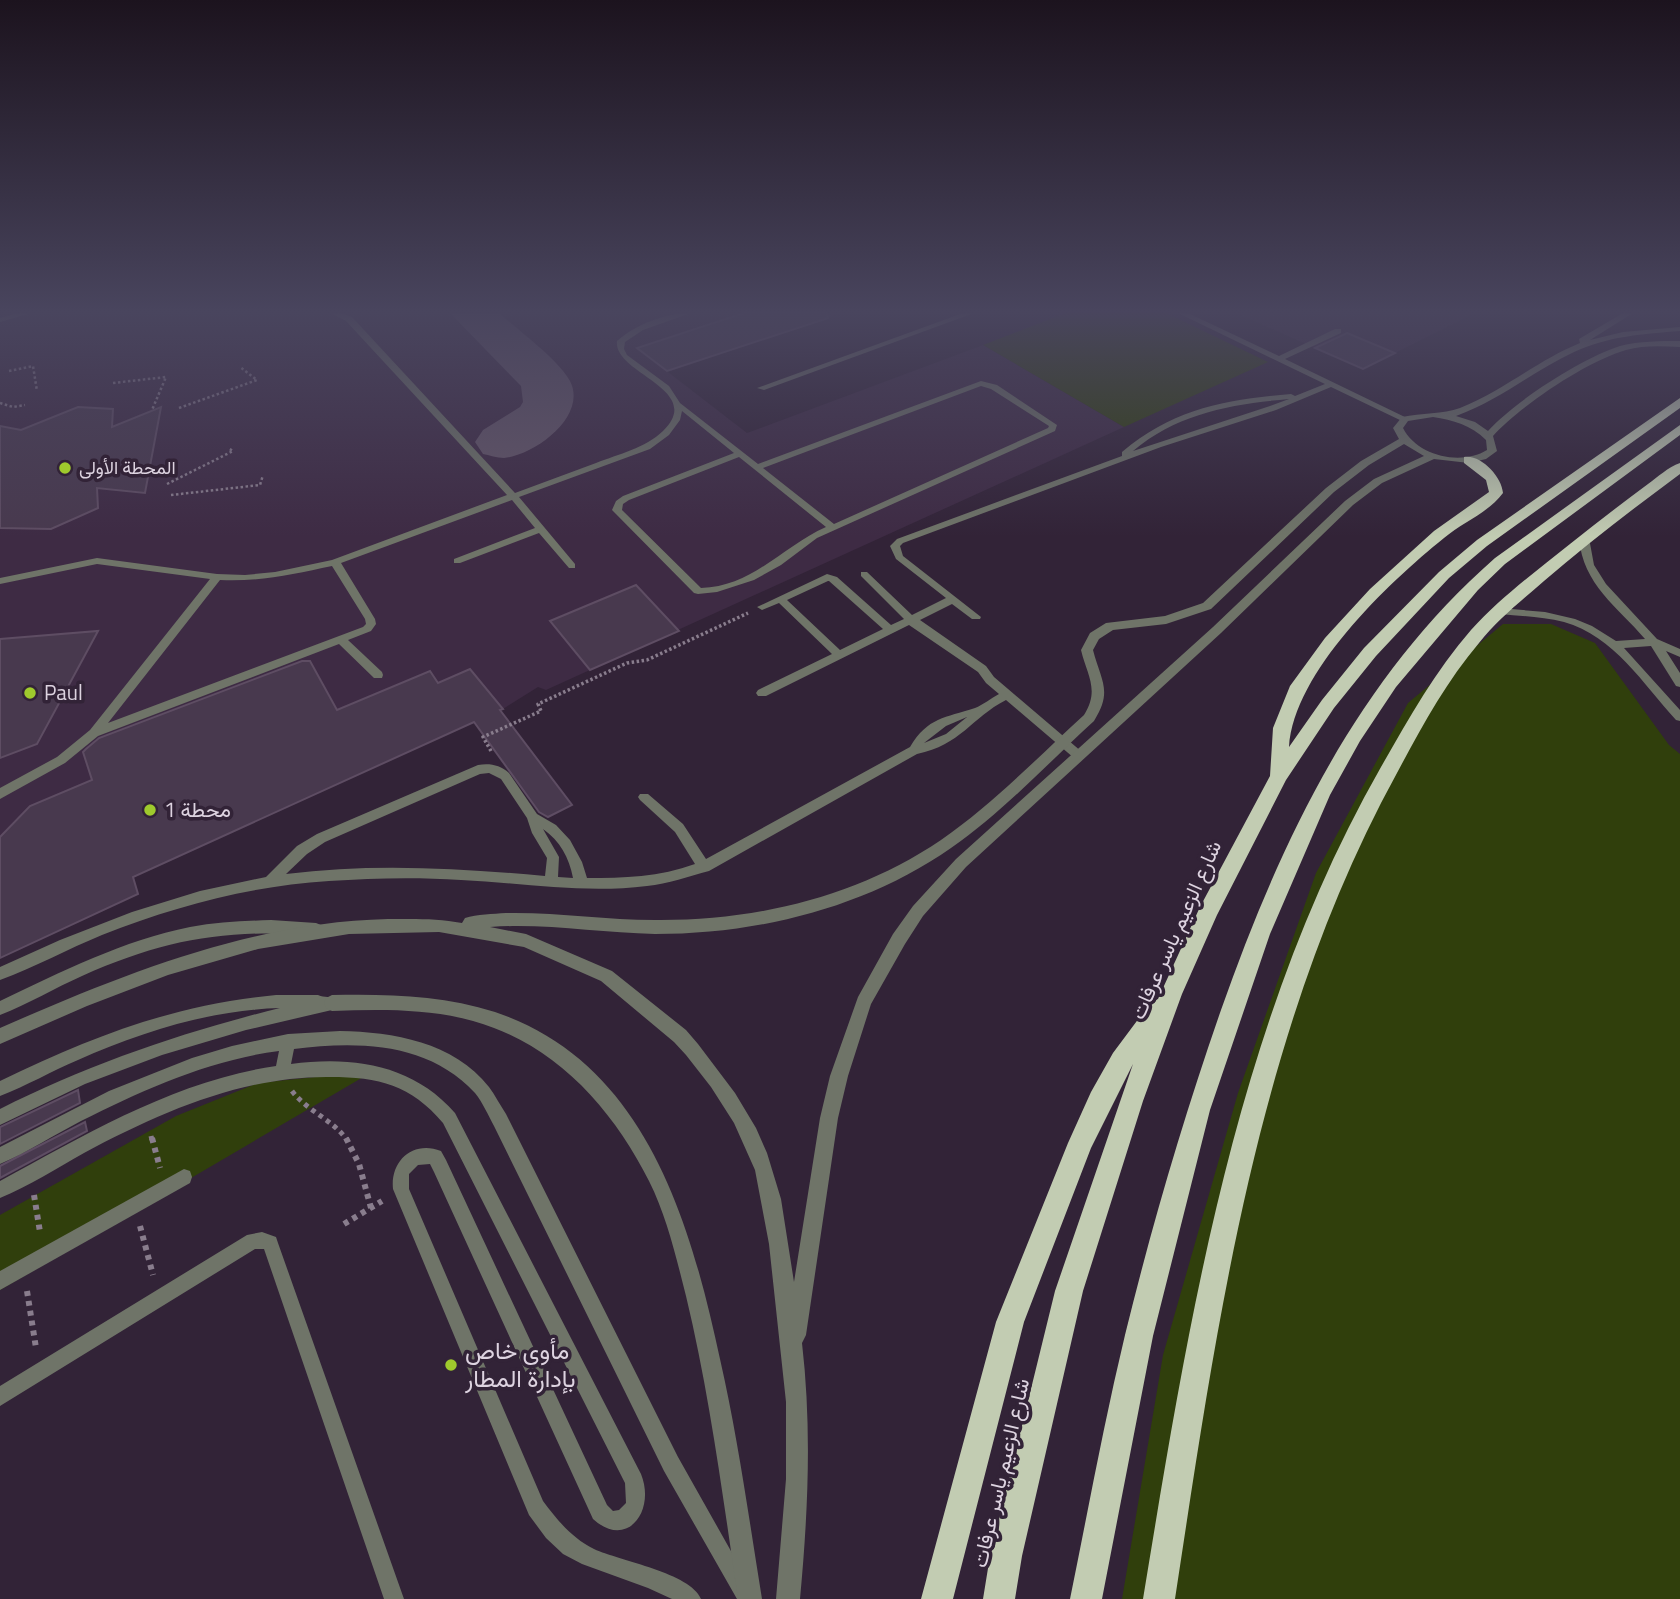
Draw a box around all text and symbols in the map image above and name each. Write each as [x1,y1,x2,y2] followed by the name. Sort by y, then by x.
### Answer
[79,454,176,481] place label: المحطة الأولى
[57,460,73,476] marker: المحطة الأولى
[44,676,83,708] place label: Paul
[22,685,38,701] marker: Paul
[164,793,231,825] place label: محطة 1
[142,802,158,818] marker: محطة 1
[1121,835,1229,1024] street label: شارع الزعيم ياسر عرفات
[464,1332,576,1396] place label: مأوى خاص بإدارة المطار
[443,1357,459,1373] marker: مأوى خاص بإدارة المطار
[963,1375,1037,1570] street label: شارع الزعيم ياسر عرفات

